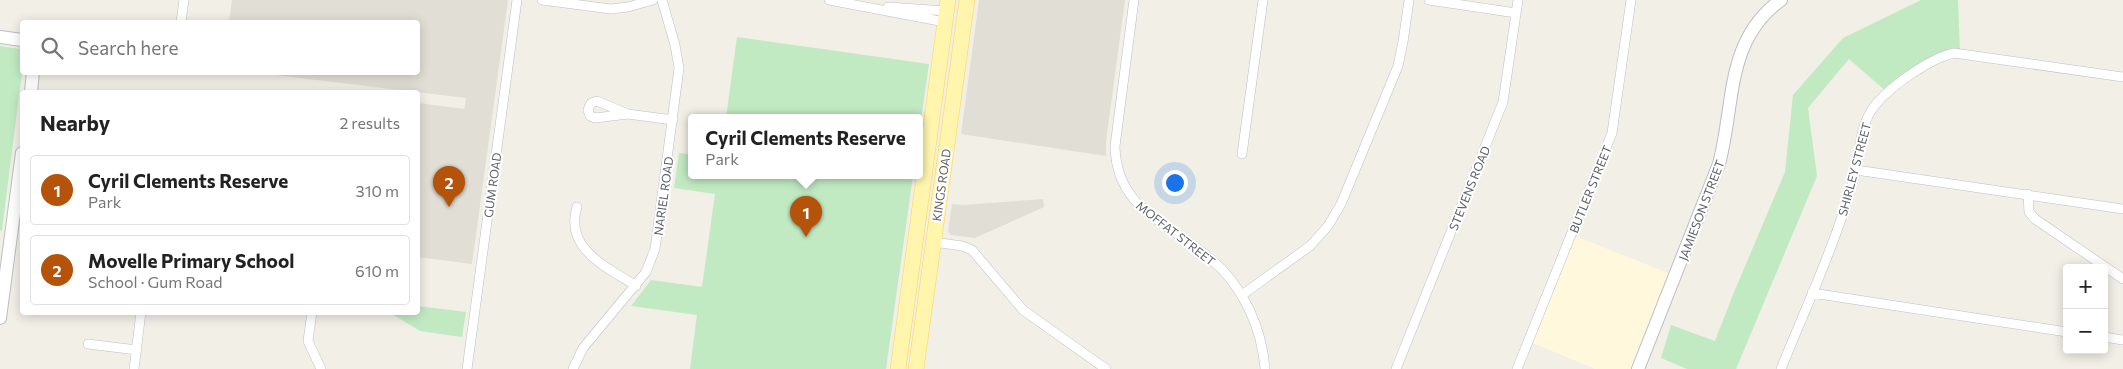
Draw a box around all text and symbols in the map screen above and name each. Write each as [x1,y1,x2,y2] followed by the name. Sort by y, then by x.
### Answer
[20,20,420,75] search box
[38,34,66,62] icon: search
[78,36,178,59] text: Search here
[40,110,110,135] text: Nearby
[339,113,400,132] text: 2 results
[688,114,923,179] popup
[1835,120,1873,217] street label: SHIRLEY STREET
[705,126,906,149] text: Cyril Clements Reserve
[1566,143,1614,235] street label: BUTLER STREET
[1446,144,1492,232] street label: STEVENS ROAD
[929,148,953,222] street label: KINGS ROAD
[705,149,739,168] text: Park
[481,151,504,218] street label: GUM ROAD
[651,156,675,236] street label: NARIEL ROAD
[1675,158,1728,263] street label: JAMIESON STREET
[433,166,465,207] pin: 2
[88,169,288,192] text: Cyril Clements Reserve
[1162,170,1188,196] your location
[53,181,61,200] text: 1
[356,181,399,200] text: 310 m
[88,192,121,211] text: Park
[790,196,822,237] pin: 1
[1134,198,1218,268] street label: MOFFAT STREET
[88,249,294,272] text: Movelle Primary School
[52,261,62,280] text: 2
[355,261,399,280] text: 610 m
[2063,264,2108,354] map controls
[2063,264,2108,309] button: +
[88,272,223,291] text: School · Gum Road
[2063,309,2108,354] button: −

